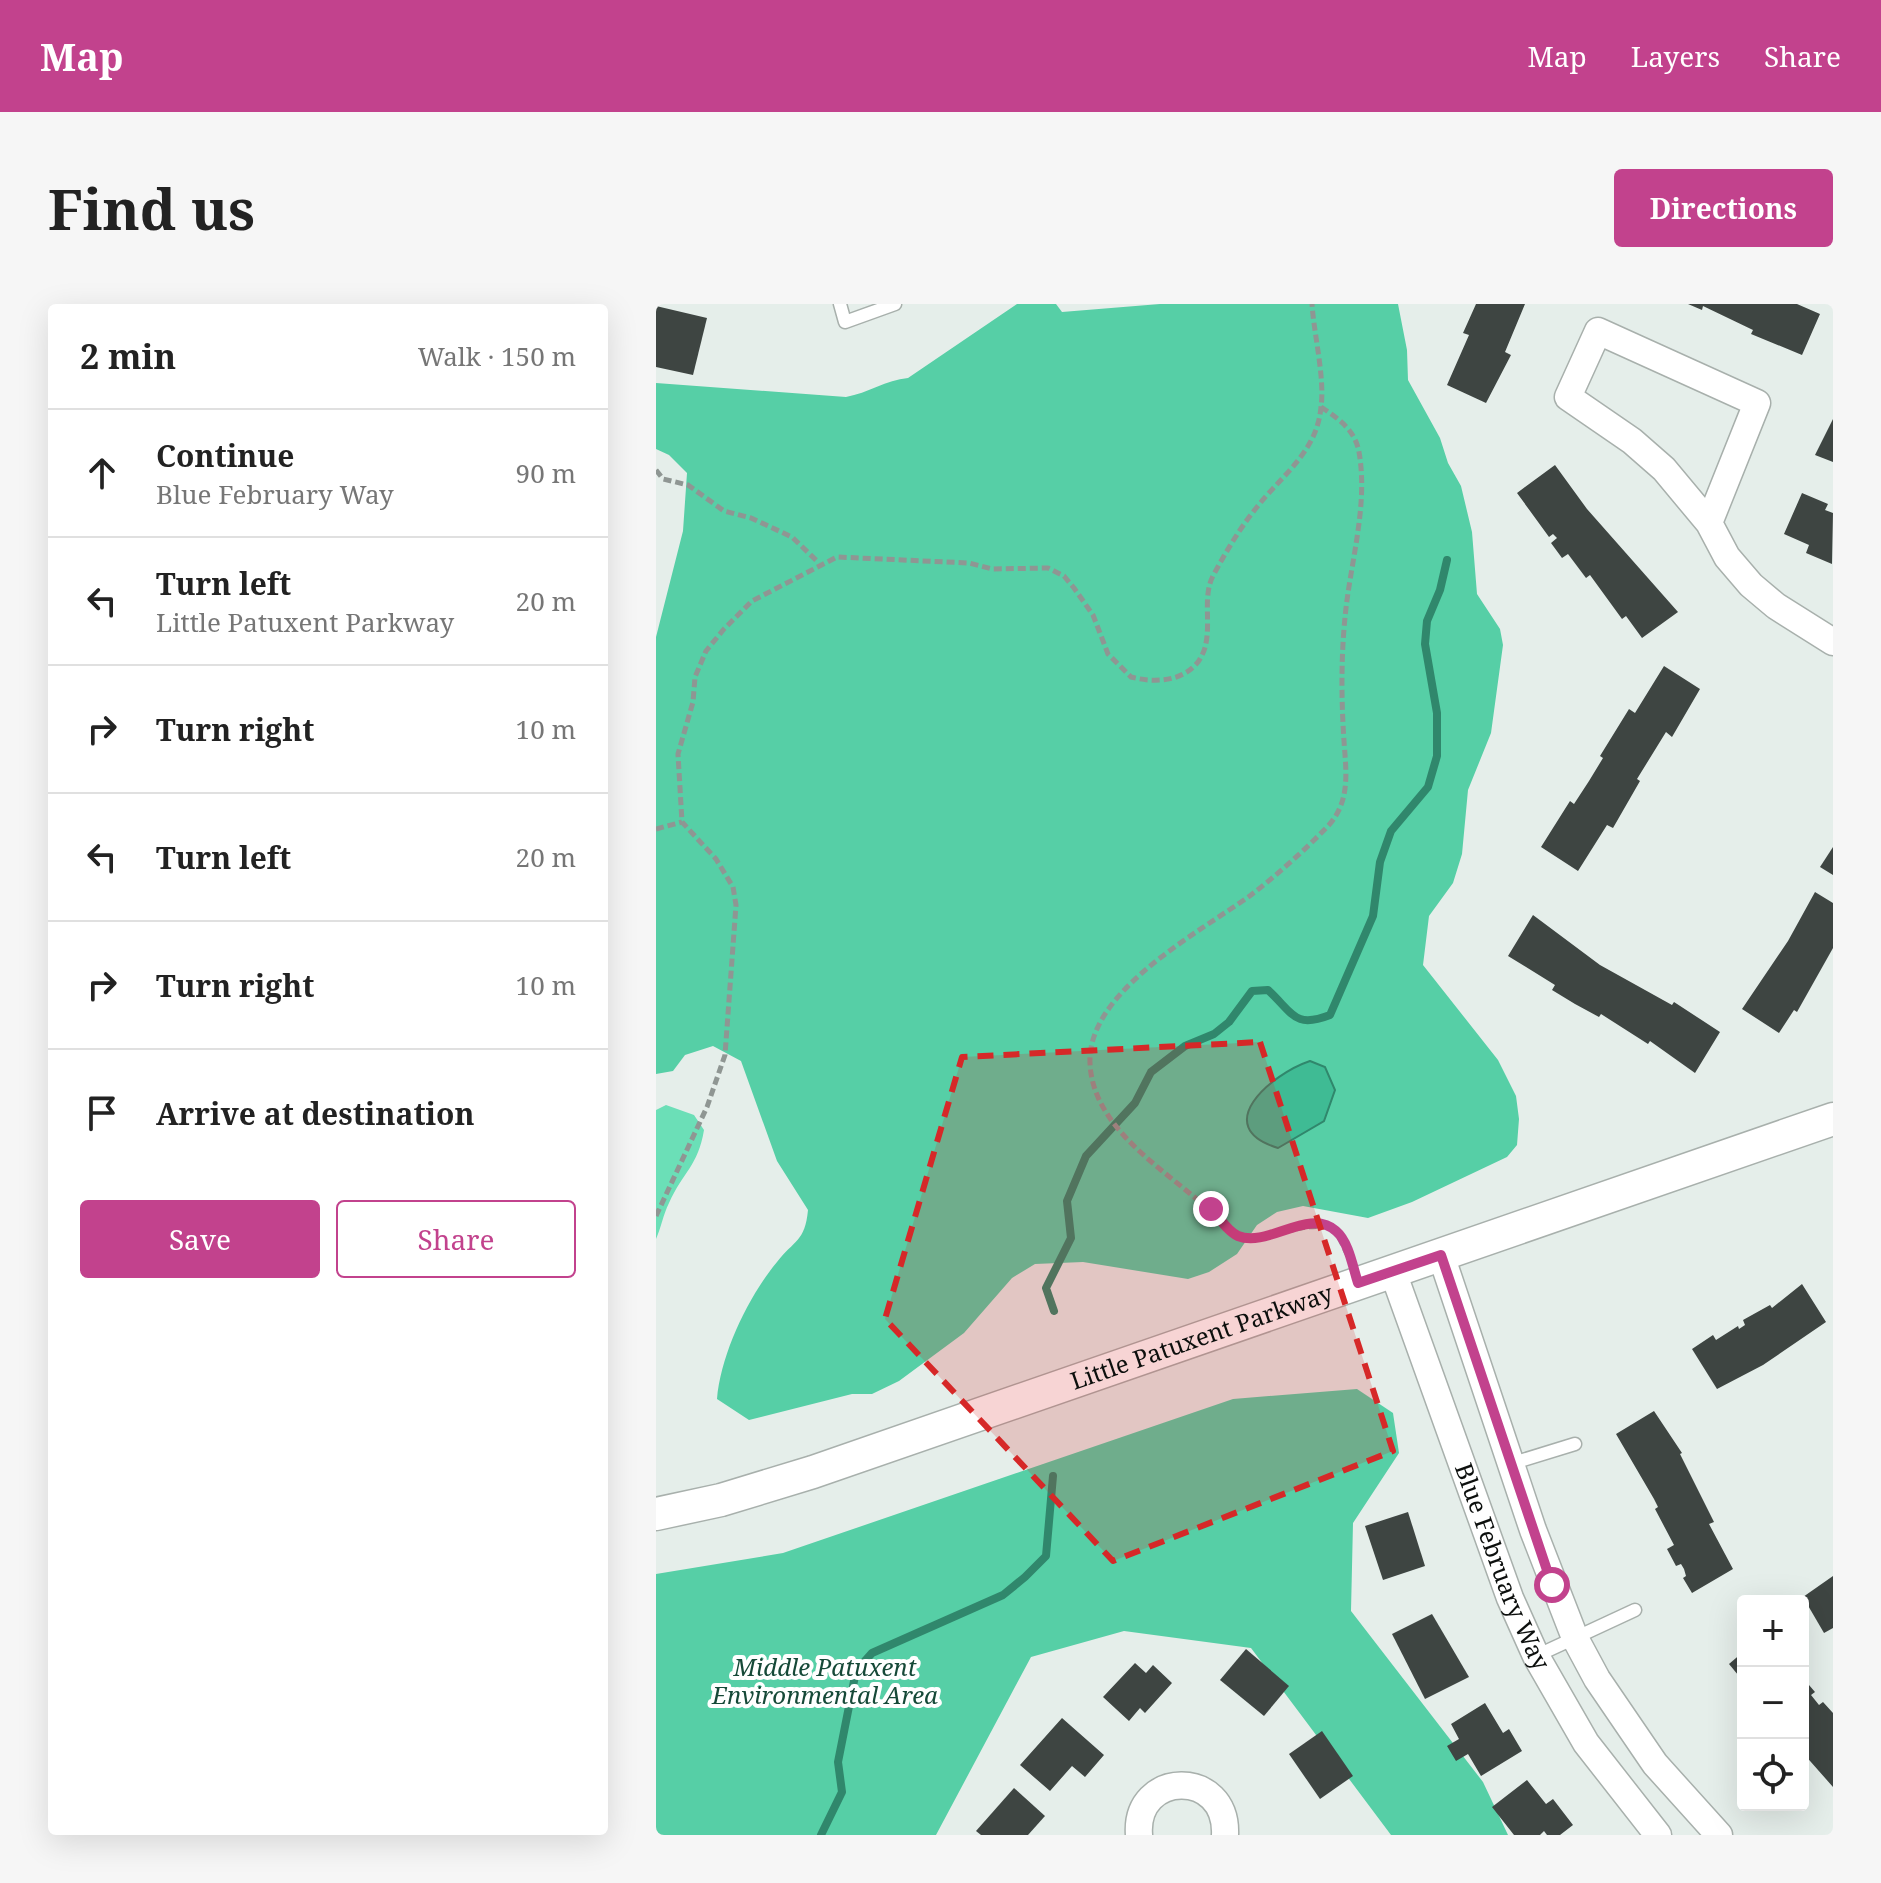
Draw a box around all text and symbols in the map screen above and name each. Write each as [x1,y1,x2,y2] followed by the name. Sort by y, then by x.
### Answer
[40,30,124,82] text: Map
[1528,37,1587,75] text: Map
[1631,37,1720,75] text: Layers
[1764,37,1841,75] text: Share
[1614,169,1833,247] button: Directions
[48,170,255,246] text: Find us
[80,333,176,379] text: 2 min
[418,338,576,374] text: Walk · 150 m
[156,435,294,476] text: Continue
[80,451,124,495] icon: ahead
[516,455,576,491] text: 90 m
[156,476,394,512] text: Blue February Way
[156,563,291,604] text: Turn left
[80,579,124,623] icon: left
[516,583,576,619] text: 20 m
[156,604,454,640] text: Little Patuxent Parkway
[80,707,124,751] icon: right
[156,709,314,750] text: Turn right
[516,711,576,747] text: 10 m
[80,835,124,879] icon: left
[156,837,291,878] text: Turn left
[516,839,576,875] text: 20 m
[80,963,124,1007] icon: right
[156,965,314,1006] text: Turn right
[516,967,576,1003] text: 10 m
[80,1091,124,1135] icon: arrive
[156,1093,475,1134] text: Arrive at destination
[1193,1191,1229,1227] route end
[80,1200,320,1278] button: Save
[336,1200,576,1278] button: Share
[1066,1275,1337,1397] street label: Little Patuxent Parkway
[1448,1458,1559,1676] street label: Blue February Way
[1534,1567,1570,1603] route start
[1737,1595,1809,1811] map controls
[1737,1595,1809,1667] button: +
[711,1650,938,1711] park label: Middle Patuxent Environmental Area
[1737,1667,1809,1739] button: −
[1737,1739,1809,1811] button: locate

